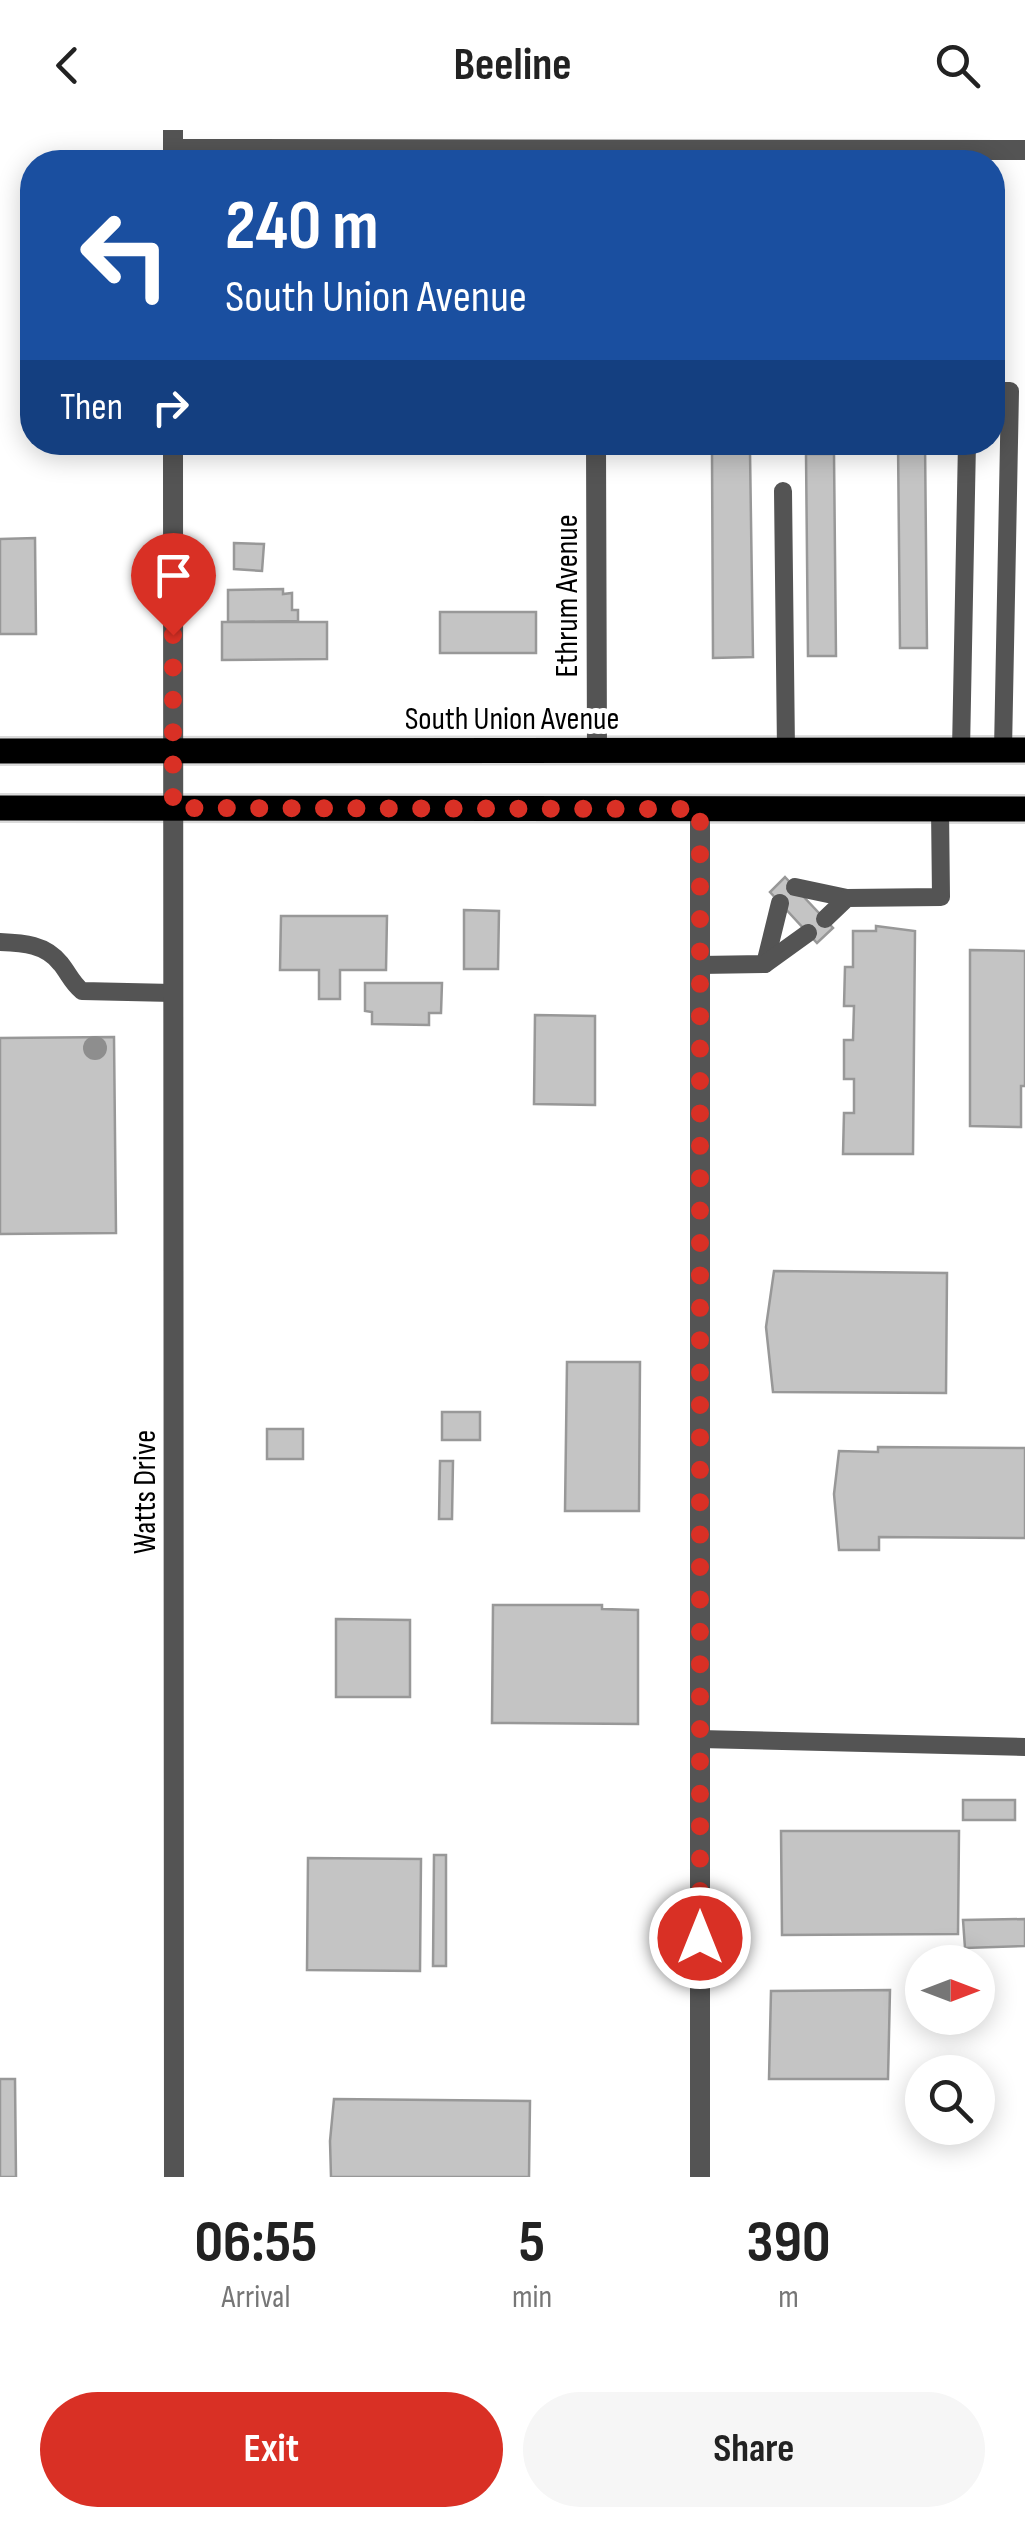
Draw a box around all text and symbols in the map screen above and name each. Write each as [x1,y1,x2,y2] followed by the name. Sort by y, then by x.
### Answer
[40,38,95,93] icon: back
[454,38,571,93] text: Beeline
[930,38,985,93] icon: search
[225,185,379,269] text: 240 m
[60,190,190,320] icon: left
[225,270,527,325] text: South Union Avenue
[143,380,198,435] icon: right
[60,385,123,430] text: Then
[548,514,587,678] street label: Ethrum Avenue
[131,533,216,636] pin
[146,548,201,603] icon: arrive
[405,700,619,739] street label: South Union Avenue
[126,1430,165,1554] street label: Watts Drive
[648,1886,752,1990] position arrow
[905,1945,995,2035] north arrow
[905,1945,995,2145] map controls
[905,2055,995,2145] button: search
[195,2207,317,2279] text: 06:55
[519,2207,545,2279] text: 5
[747,2207,830,2279] text: 390
[222,2278,290,2317] text: Arrival
[512,2278,552,2317] text: min
[778,2278,799,2317] text: m
[40,2392,503,2507] button: Exit
[523,2392,985,2507] button: Share

